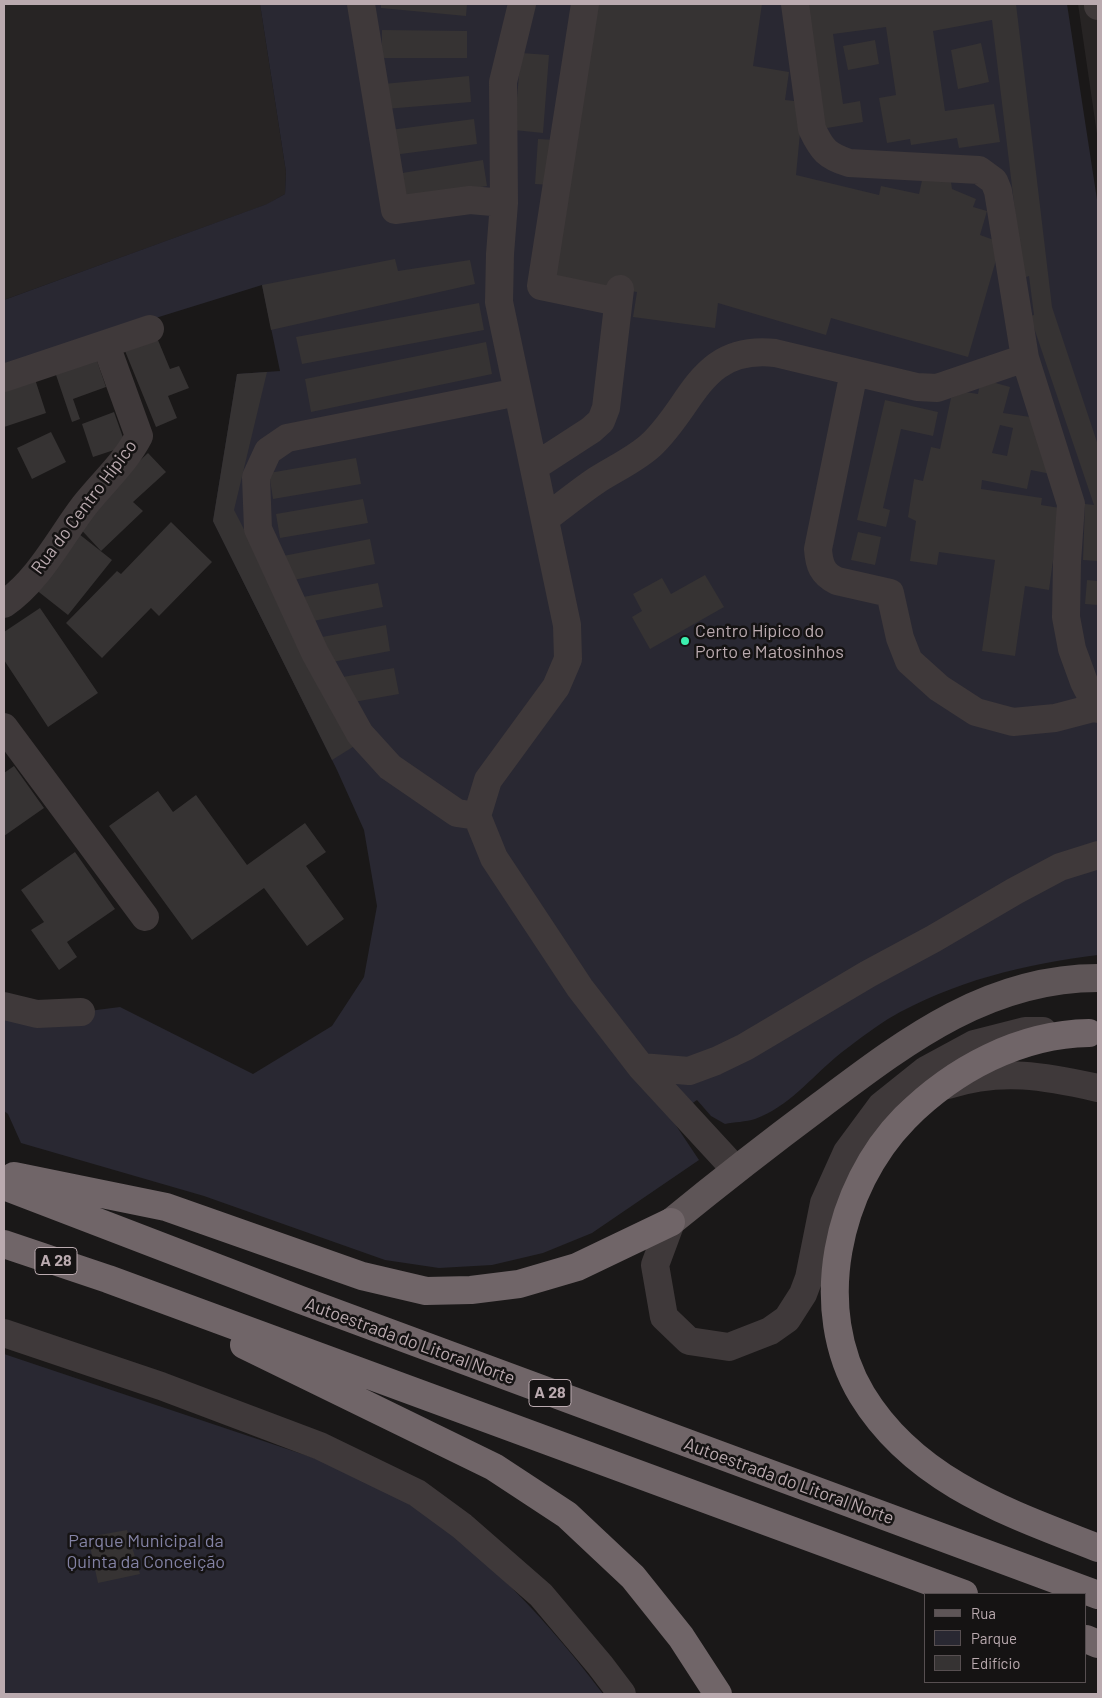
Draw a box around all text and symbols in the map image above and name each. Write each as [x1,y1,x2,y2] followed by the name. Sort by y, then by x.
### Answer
[26,436,142,578] street label: Rua do Centro Hípico
[695,620,844,662] place label: Centro Hípico do Porto e Matosinhos
[679,635,691,647] marker: Centro Hípico do Porto e Matosinhos
[35,1248,77,1274] road number: A 28
[302,1293,518,1389] street label: Autoestrada do Litoral Norte
[529,1380,571,1406] road number: A 28
[681,1433,897,1529] street label: Autoestrada do Litoral Norte
[67,1530,225,1572] park label: Parque Municipal da Quinta da Conceição
[924,1593,1087,1683] legend
[971,1604,996,1622] text: Rua
[971,1629,1017,1647] text: Parque
[971,1654,1020,1672] text: Edifício

